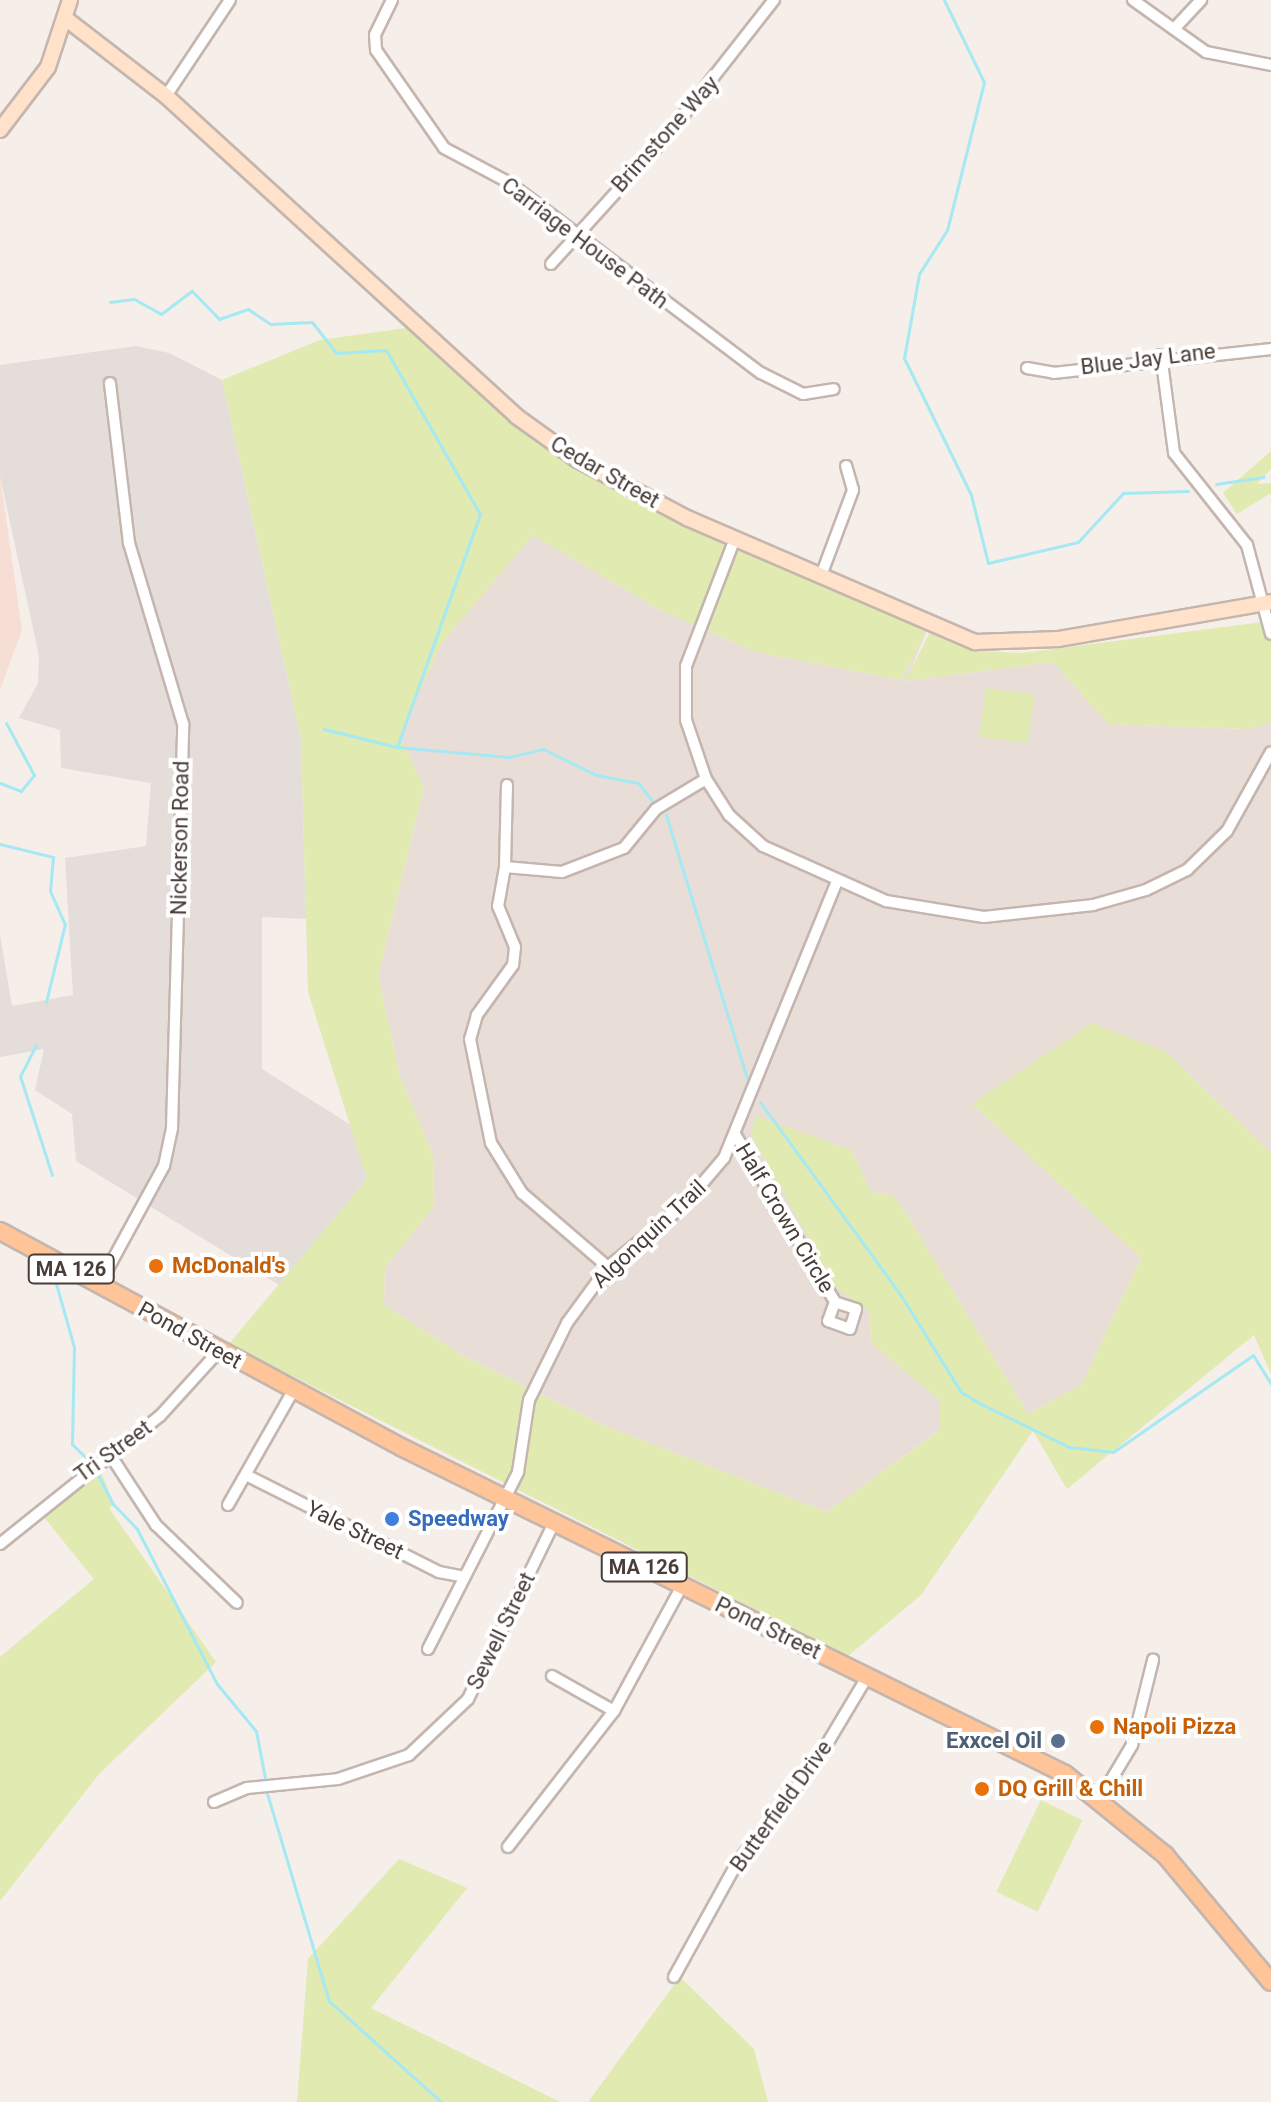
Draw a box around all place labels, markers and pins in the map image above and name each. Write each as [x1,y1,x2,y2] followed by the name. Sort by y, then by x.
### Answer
[172,1253,286,1279] place label: McDonald's
[147,1257,165,1275] marker: McDonald's
[408,1506,509,1532] place label: Speedway
[383,1510,401,1528] marker: Speedway
[1113,1714,1236,1740] place label: Napoli Pizza
[1088,1718,1106,1736] marker: Napoli Pizza
[946,1728,1042,1754] place label: Exxcel Oil
[1049,1732,1067,1750] marker: Exxcel Oil
[998,1776,1143,1802] place label: DQ Grill & Chill
[973,1780,991,1798] marker: DQ Grill & Chill

